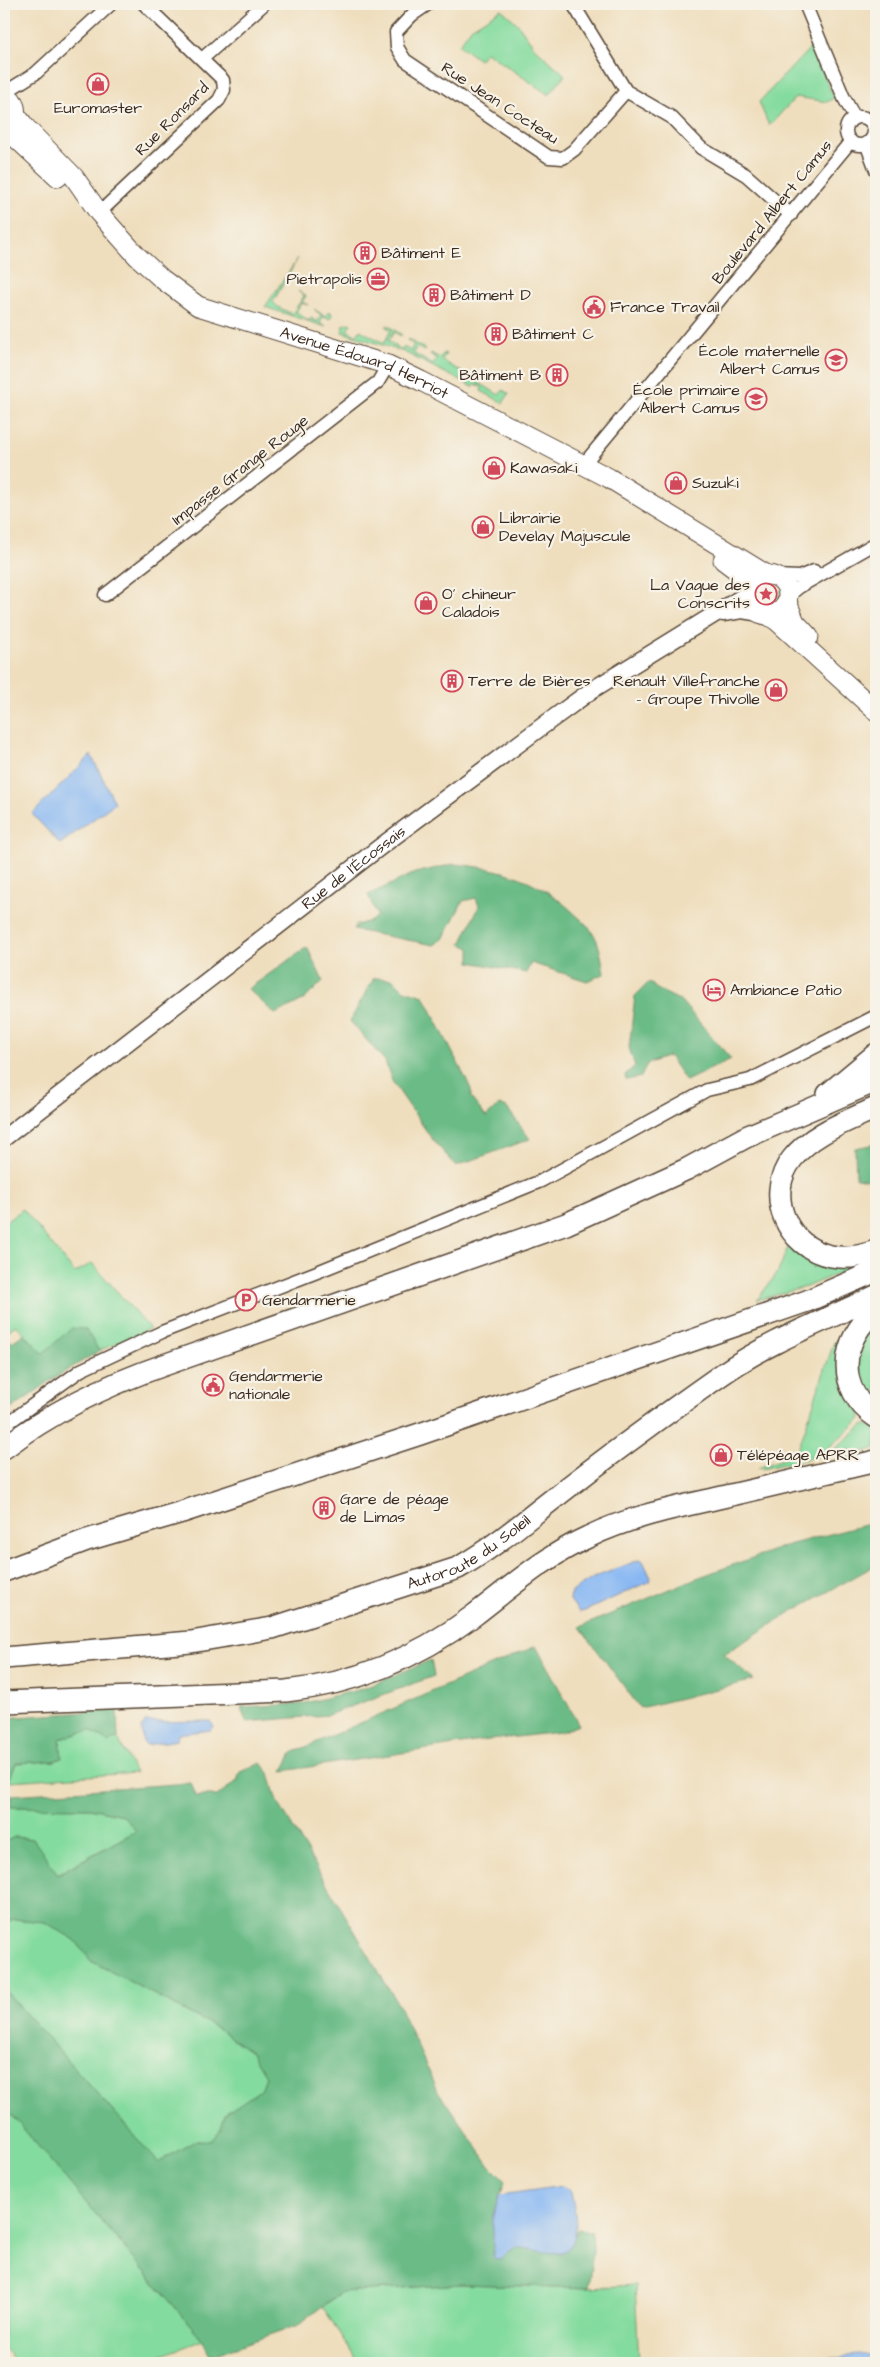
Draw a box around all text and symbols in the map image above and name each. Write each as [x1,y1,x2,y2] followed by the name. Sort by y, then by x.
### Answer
[437,57,563,149] street label: Rue Jean Cocteau
[86,72,110,96] shop icon: Euromaster
[130,77,214,161] street label: Rue Ronsard
[54,97,142,119] place label: Euromaster
[707,135,837,289] street label: Boulevard Albert Camus
[353,241,377,265] building icon: Bâtiment E
[381,242,461,264] place label: Bâtiment E
[366,267,390,291] office icon: Pietrapolis
[286,268,362,290] place label: Pietrapolis
[422,283,446,307] building icon: Bâtiment D
[450,284,531,306] place label: Bâtiment D
[582,295,606,319] public building icon: France Travail
[610,296,720,318] place label: France Travail
[277,321,453,405] street label: Avenue Édouard Herriot
[484,322,508,346] building icon: Bâtiment C
[512,323,594,345] place label: Bâtiment C
[699,340,820,380] place label: École maternelle Albert Camus
[824,348,848,372] school or university icon: École maternelle Albert Camus
[545,363,569,387] building icon: Bâtiment B
[459,364,542,386] place label: Bâtiment B
[633,379,740,419] place label: École primaire Albert Camus
[744,387,768,411] school or university icon: École primaire Albert Camus
[167,409,314,531] street label: Impasse Grange Rouge
[482,456,506,480] shop icon: Kawasaki
[510,457,578,479] place label: Kawasaki
[664,471,688,495] shop icon: Suzuki
[692,472,739,494] place label: Suzuki
[499,507,631,548] place label: Librairie Develay Majuscule
[471,515,495,539] shop icon: Librairie Develay Majuscule
[650,574,750,614] place label: La Vague des Conscrits
[754,582,778,606] place icon: La Vague des Conscrits
[442,583,516,623] place label: O' chineur Caladois
[414,591,438,615] shop icon: O' chineur Caladois
[440,669,464,693] building icon: Terre de Bières
[468,670,591,692] place label: Terre de Bières
[613,670,760,710] place label: Renault Villefranche - Groupe Thivolle
[764,678,788,702] shop icon: Renault Villefranche - Groupe Thivolle
[297,820,410,915] street label: Rue de l'Écossais
[702,978,726,1002] hotel icon: Ambiance Patio
[730,979,842,1001] place label: Ambiance Patio
[234,1288,258,1312] parking icon: Gendarmerie
[262,1289,356,1311] place label: Gendarmerie
[229,1365,323,1405] place label: Gendarmerie nationale
[201,1373,225,1397] public building icon: Gendarmerie nationale
[709,1443,733,1467] shop icon: Télépéage APRR
[737,1444,859,1467] place label: Télépéage APRR
[340,1488,449,1528] place label: Gare de péage de Limas
[312,1496,336,1520] building icon: Gare de péage de Limas
[404,1510,535,1595] street label: Autoroute du Soleil

